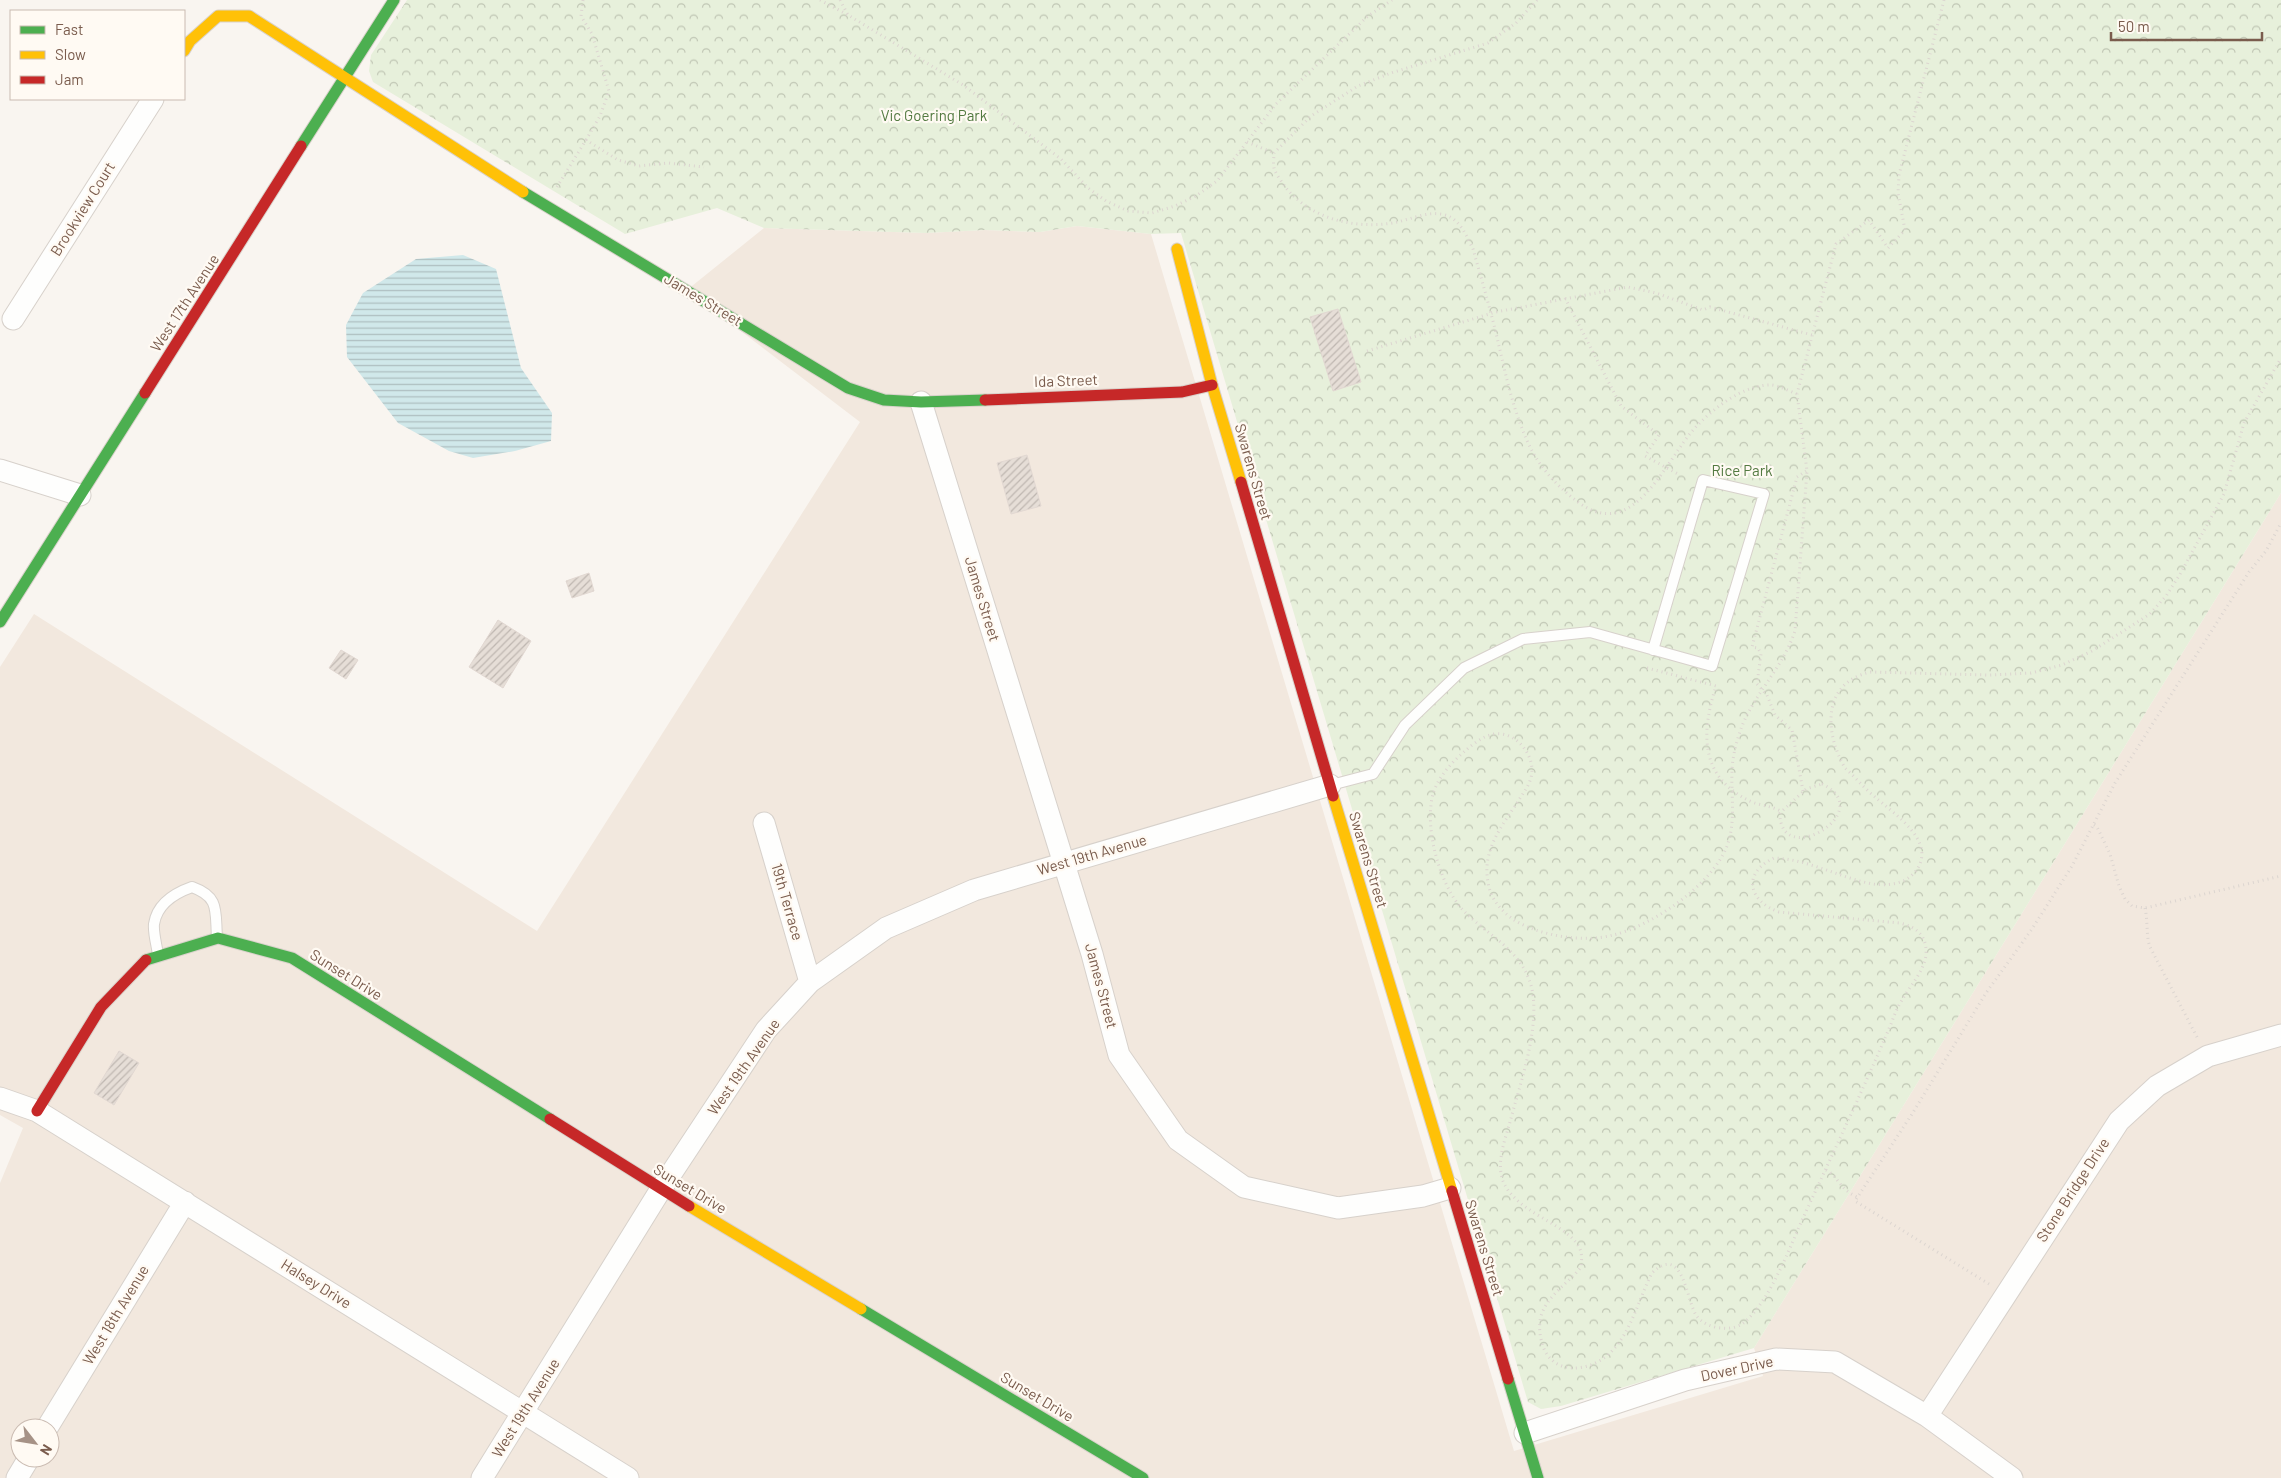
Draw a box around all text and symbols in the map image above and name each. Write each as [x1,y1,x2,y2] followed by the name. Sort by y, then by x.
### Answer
[10,10,185,100] legend
[2111,10,2262,42] scale bar
[2118,17,2150,35] text: 50 m
[55,20,83,38] text: Fast
[55,45,86,63] text: Slow
[55,70,84,88] text: Jam
[881,106,988,124] park label: Vic Goering Park
[46,158,118,259] street label: Brookview Court
[146,250,222,355] street label: West 17th Avenue
[661,269,746,329] street label: James Street
[1034,370,1098,390] street label: Ida Street
[1232,421,1276,522] street label: Swarens Street
[1711,461,1773,479] park label: Rice Park
[962,554,1004,643] street label: James Street
[1346,809,1392,910] street label: Swarens Street
[1035,830,1149,878] street label: West 19th Avenue
[768,861,808,942] street label: 19th Terrace
[1082,941,1122,1030] street label: James Street
[307,945,386,1003] street label: Sunset Drive
[703,1015,783,1118] street label: West 19th Avenue
[2032,1134,2113,1245] street label: Stone Bridge Drive
[651,1159,730,1217] street label: Sunset Drive
[1462,1197,1508,1298] street label: Swarens Street
[278,1255,355,1312] street label: Halsey Drive
[78,1261,152,1368] street label: West 18th Avenue
[1699,1352,1775,1385] street label: Dover Drive
[488,1355,563,1460] street label: West 19th Avenue
[998,1367,1077,1425] street label: Sunset Drive
[10,1418,60,1468] north arrow
[37,1442,56,1458] text: N

